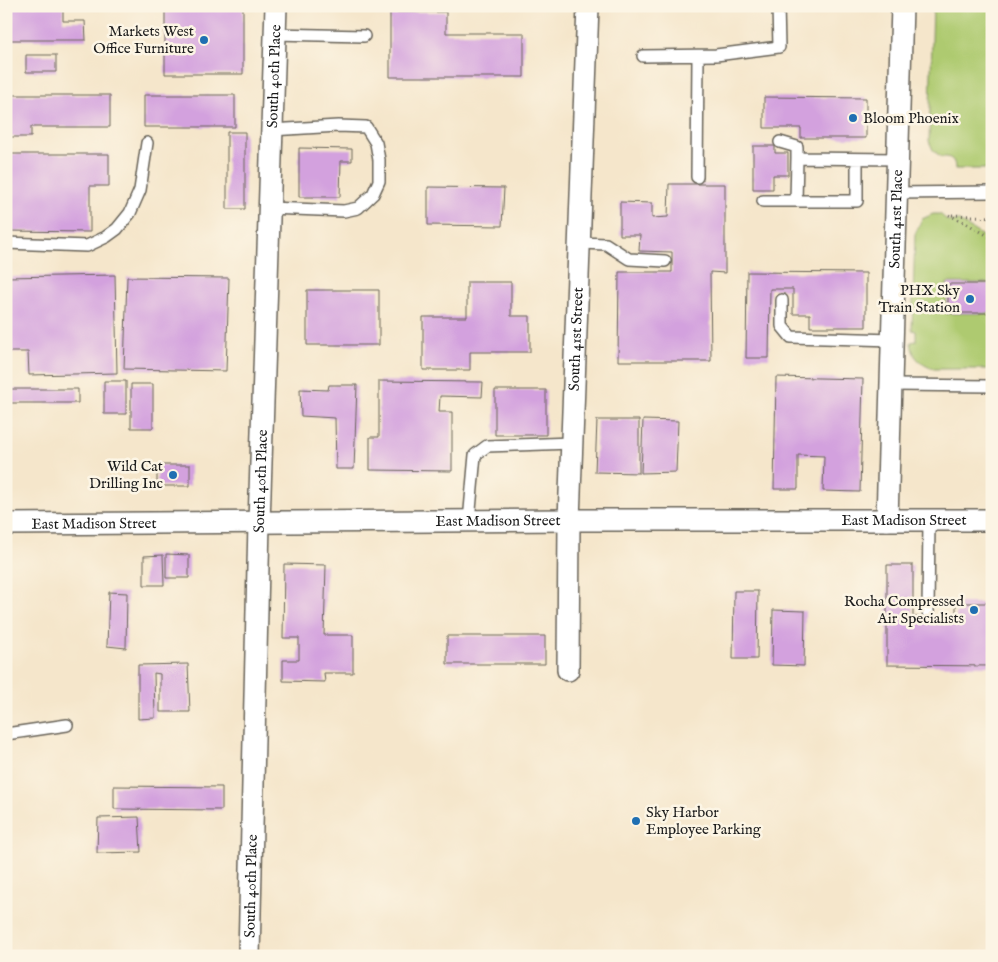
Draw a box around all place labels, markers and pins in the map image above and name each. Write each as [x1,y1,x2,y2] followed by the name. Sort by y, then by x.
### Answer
[93,22,194,58] place label: Markets West Office Furniture
[198,34,210,46] marker: Markets West Office Furniture
[863,109,960,128] place label: Bloom Phoenix
[847,112,859,124] marker: Bloom Phoenix
[879,281,961,317] place label: PHX Sky Train Station
[964,293,976,305] marker: PHX Sky Train Station
[89,457,163,493] place label: Wild Cat Drilling Inc
[167,469,179,481] marker: Wild Cat Drilling Inc
[844,592,965,628] place label: Rocha Compressed Air Specialists
[968,604,980,616] marker: Rocha Compressed Air Specialists
[646,803,762,839] place label: Sky Harbor Employee Parking
[630,815,642,827] marker: Sky Harbor Employee Parking

